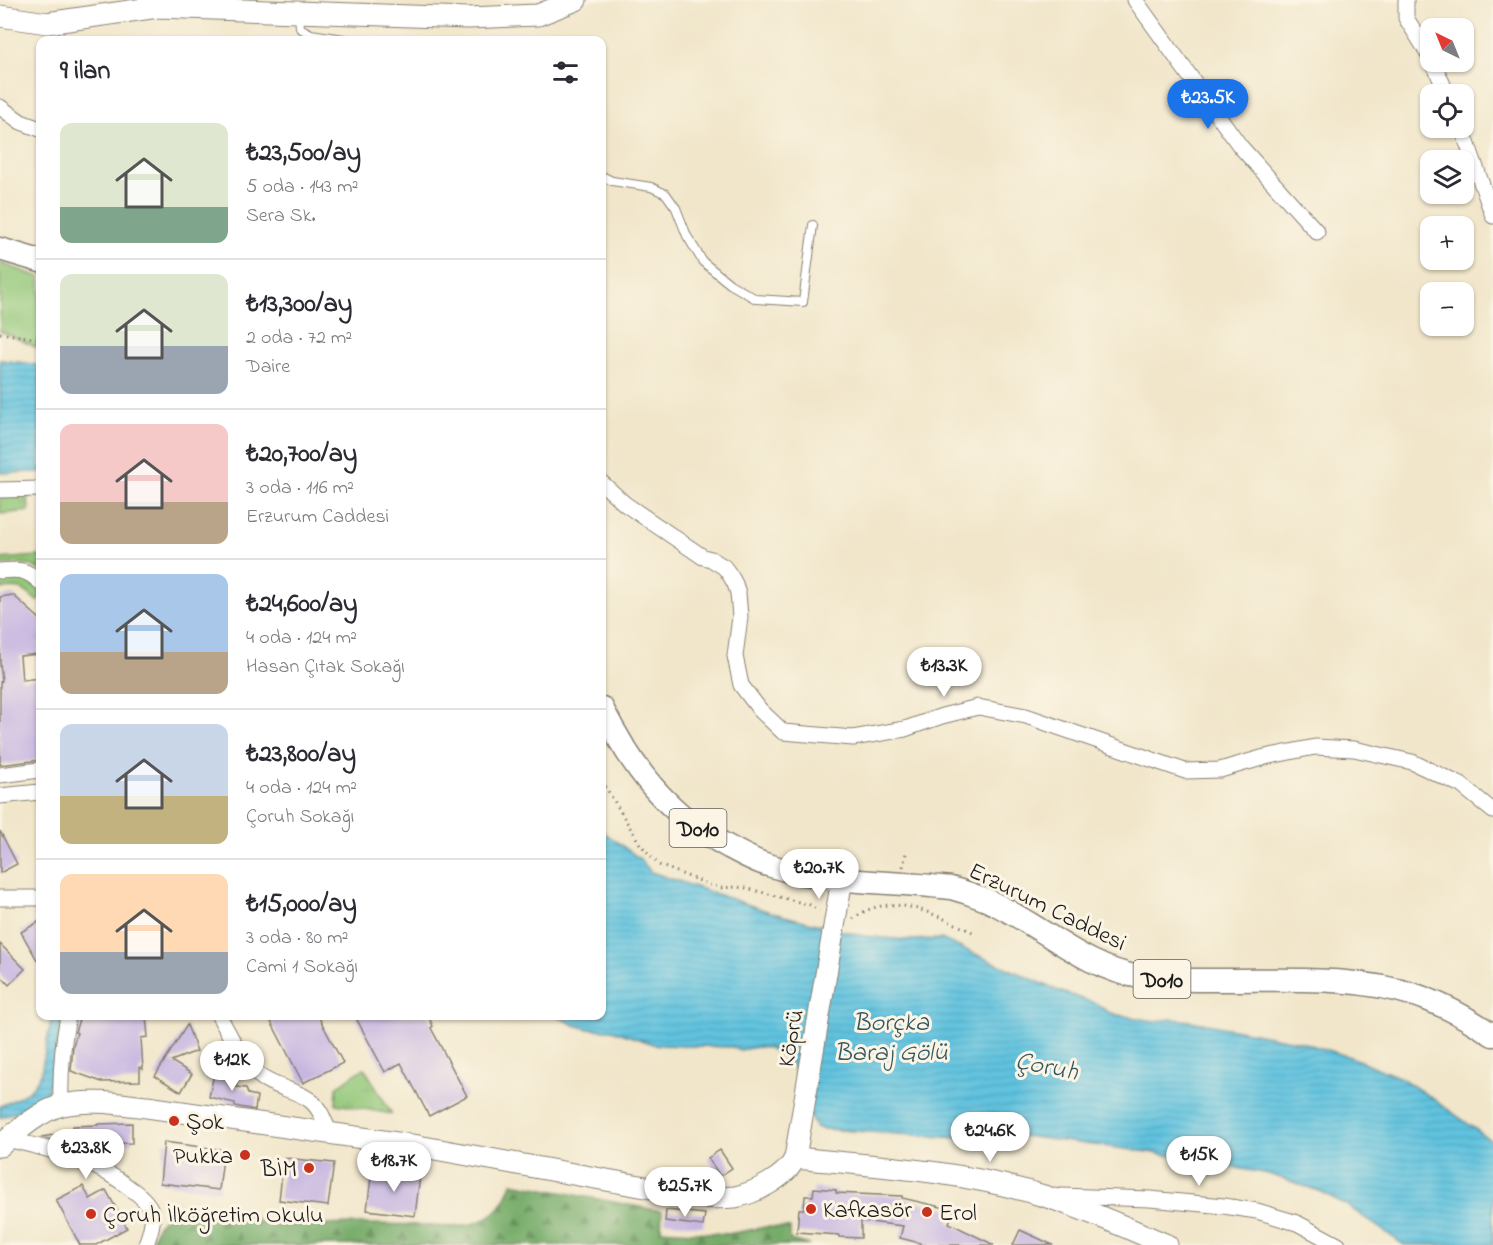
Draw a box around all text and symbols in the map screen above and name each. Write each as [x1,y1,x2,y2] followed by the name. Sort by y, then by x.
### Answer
[1420,18,1474,72] north arrow
[1420,18,1474,336] map controls
[60,53,110,91] text: 9 ilan
[549,56,582,89] icon: filters
[1159,79,1257,130] pin: ₺23.5K
[1181,84,1235,113] text: ₺23.5K
[1420,84,1474,138] button: locate
[246,135,361,173] text: ₺23,500/ay
[108,147,180,219] icon: home
[1420,150,1474,204] button: layers
[246,173,358,202] text: 5 oda · 143 m²
[246,202,315,231] text: Sera Sk.
[1420,216,1474,270] button: +
[1420,282,1474,336] button: −
[246,286,352,324] text: ₺13,300/ay
[108,298,180,370] icon: home
[246,324,352,353] text: 2 oda · 72 m²
[246,353,290,382] text: Daire
[246,436,357,474] text: ₺20,700/ay
[108,448,180,520] icon: home
[246,474,354,503] text: 3 oda · 116 m²
[246,503,389,532] text: Erzurum Caddesi
[246,586,358,624] text: ₺24,600/ay
[108,598,180,670] icon: home
[246,624,357,653] text: 4 oda · 124 m²
[895,647,993,698] pin: ₺13.3K
[921,652,967,681] text: ₺13.3K
[246,653,405,682] text: Hasan Çıtak Sokağı
[246,736,356,774] text: ₺23,800/ay
[108,748,180,820] icon: home
[246,774,357,803] text: 4 oda · 124 m²
[246,803,354,832] text: Çoruh Sokağı
[670,809,726,847] road number: D010
[770,849,868,900] pin: ₺20.7K
[794,854,844,883] text: ₺20.7K
[962,855,1132,962] street label: Erzurum Caddesi
[246,886,357,924] text: ₺15,000/ay
[108,898,180,970] icon: home
[246,924,349,953] text: 3 oda · 80 m²
[246,953,358,982] text: Cami 1 Sokağı
[1134,960,1190,998] road number: D010
[834,1005,948,1073] water label: Borçka Baraj Gölü
[770,1007,815,1070] street label: Köprü
[196,1041,268,1092] pin: ₺12K
[1012,1043,1082,1093] water label: Çoruh
[214,1046,250,1075] text: ₺12K
[186,1106,224,1141] place label: Şok
[941,1112,1039,1163] pin: ₺24.6K
[167,1114,181,1128] marker: Şok
[965,1117,1015,1146] text: ₺24.6K
[37,1129,135,1180] pin: ₺23.8K
[61,1134,111,1163] text: ₺23.8K
[1163,1136,1235,1187] pin: ₺15K
[173,1140,233,1175] place label: Pukka
[1180,1141,1218,1170] text: ₺15K
[345,1142,443,1193] pin: ₺18.7K
[371,1147,417,1176] text: ₺18.7K
[238,1148,252,1162] marker: Pukka
[260,1153,297,1188] place label: BİM
[302,1161,316,1175] marker: BİM
[636,1167,734,1218] pin: ₺25.7K
[658,1172,712,1201] text: ₺25.7K
[823,1194,913,1229] place label: Kafkasör
[939,1197,977,1232] place label: Erol
[103,1199,323,1234] place label: Çoruh İlköğretim Okulu
[804,1202,818,1216] marker: Kafkasör
[920,1205,934,1219] marker: Erol
[84,1207,98,1221] marker: Çoruh İlköğretim Okulu

